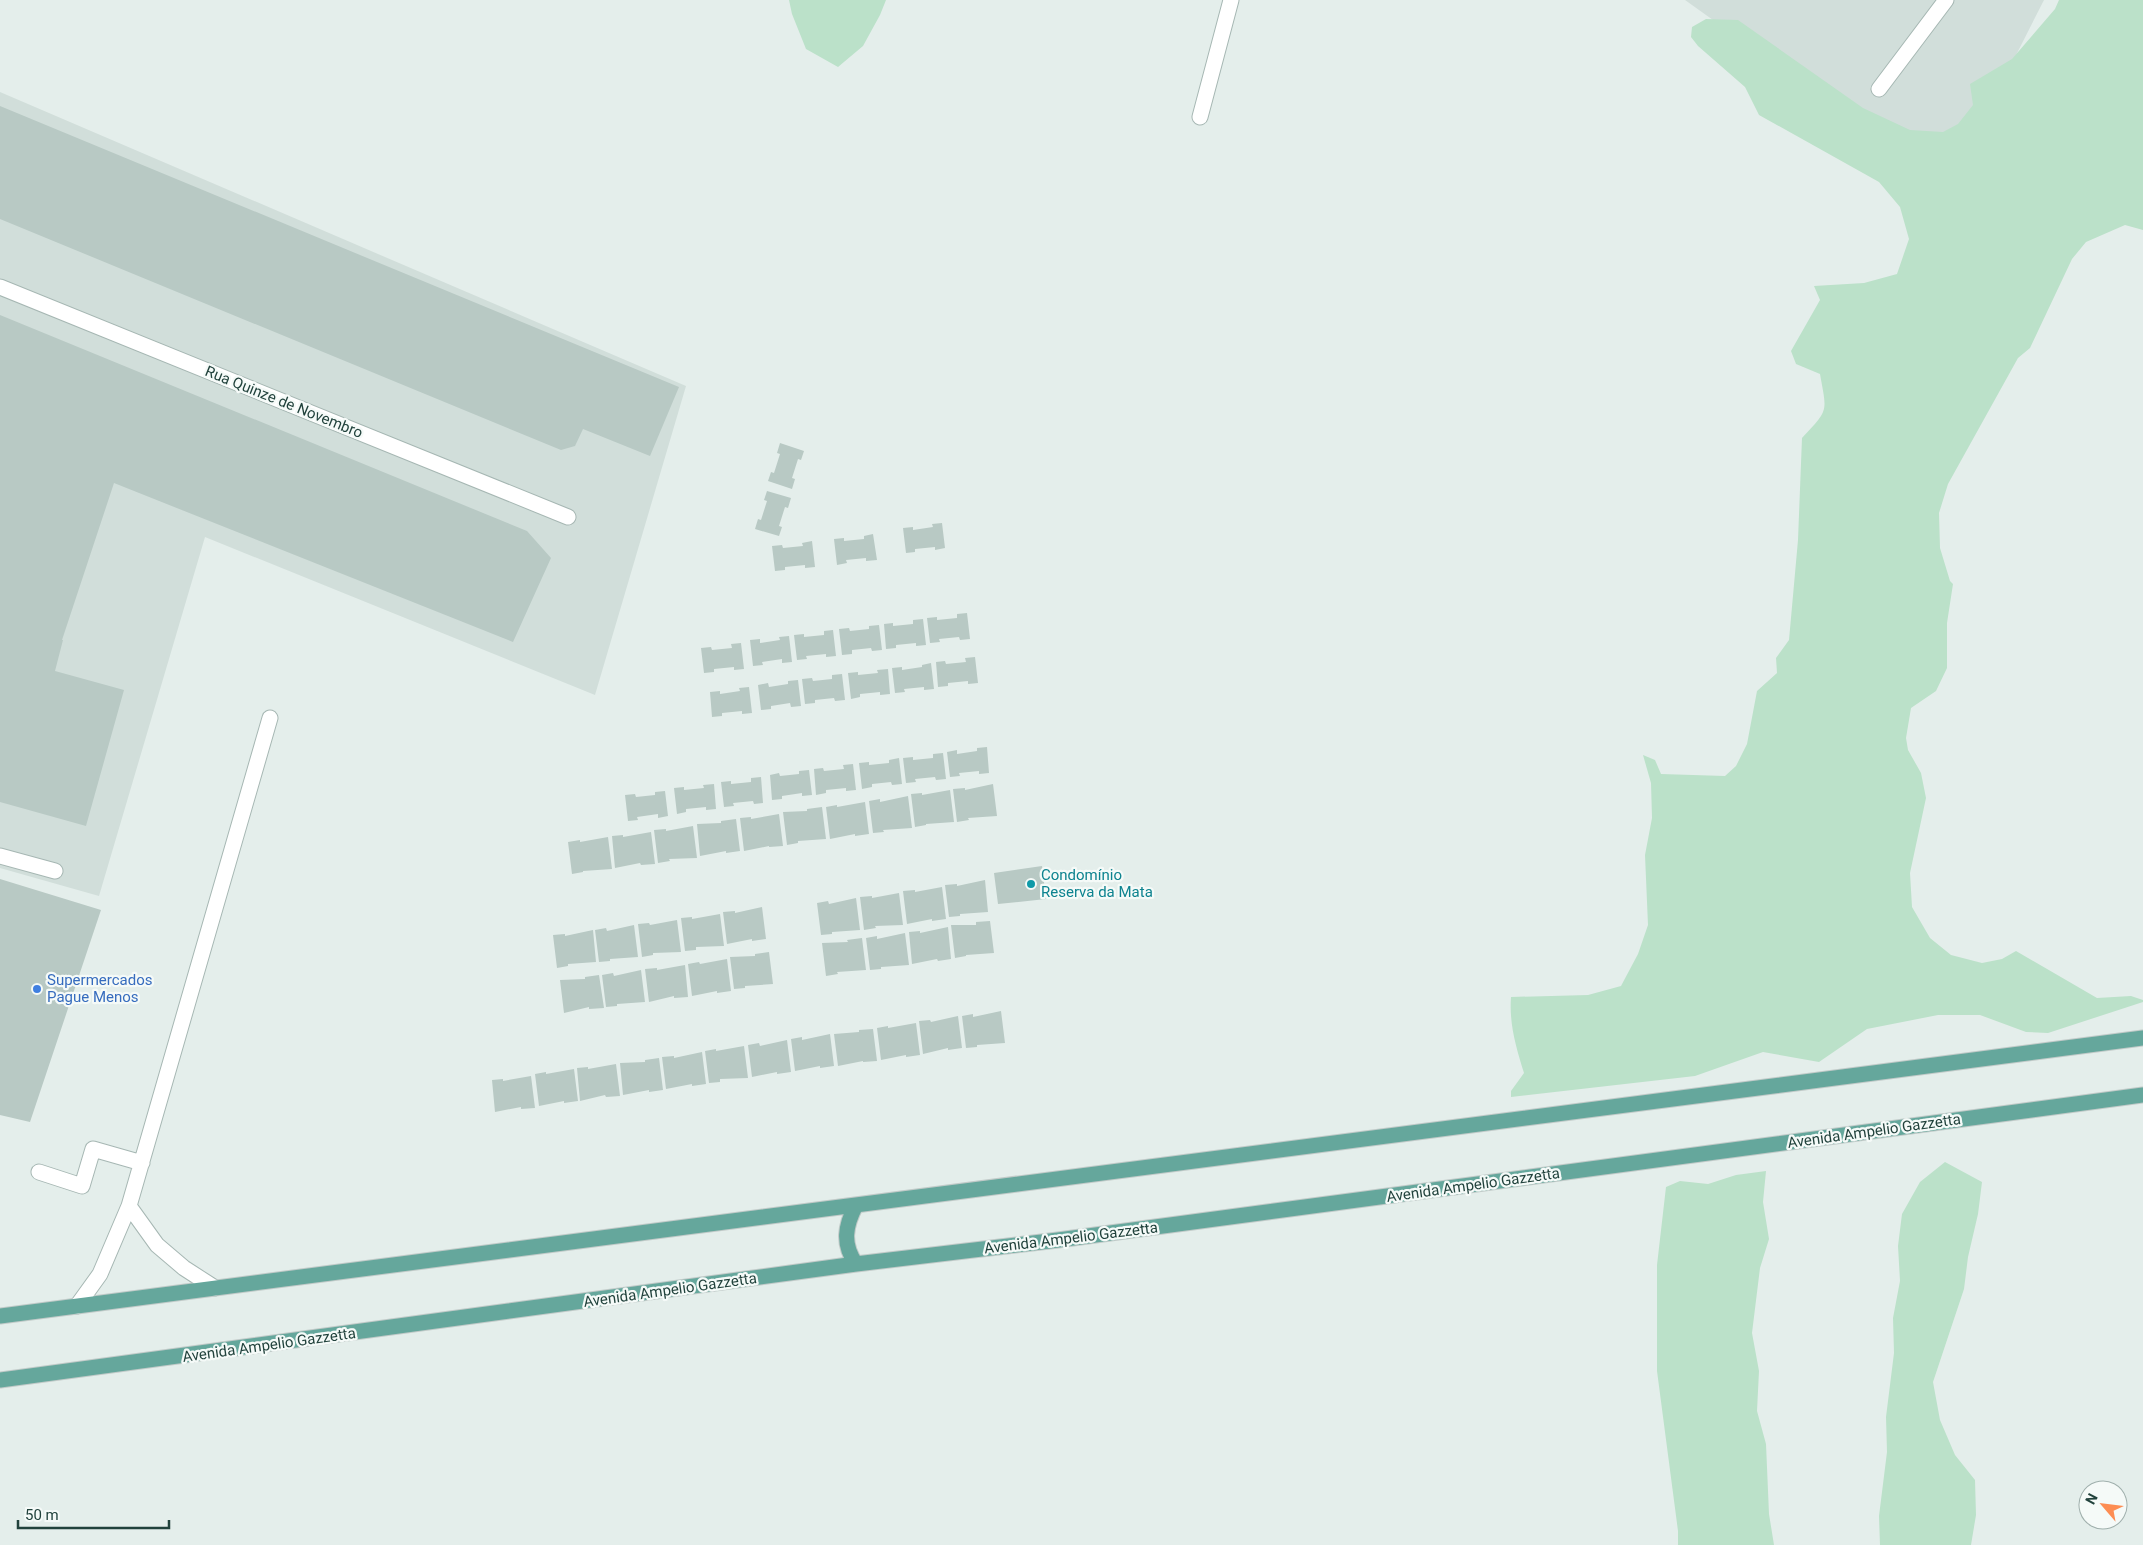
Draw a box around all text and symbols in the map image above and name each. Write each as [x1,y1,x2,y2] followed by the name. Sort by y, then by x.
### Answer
[203,362,365,442] street label: Rua Quinze de Novembro
[1041,866,1153,901] place label: Condomínio Reserva da Mata
[1025,878,1037,890] marker: Condomínio Reserva da Mata
[47,971,152,1006] place label: Supermercados Pague Menos
[31,983,43,995] marker: Supermercados Pague Menos
[1786,1110,1962,1152] street label: Avenida Ampelio Gazzetta
[1385,1164,1561,1206] street label: Avenida Ampelio Gazzetta
[983,1218,1159,1258] street label: Avenida Ampelio Gazzetta
[582,1269,758,1311] street label: Avenida Ampelio Gazzetta
[181,1324,357,1366] street label: Avenida Ampelio Gazzetta
[2078,1480,2128,1530] north arrow
[2082,1491,2101,1507] text: N
[18,1498,169,1530] scale bar
[25,1506,59,1524] text: 50 m

